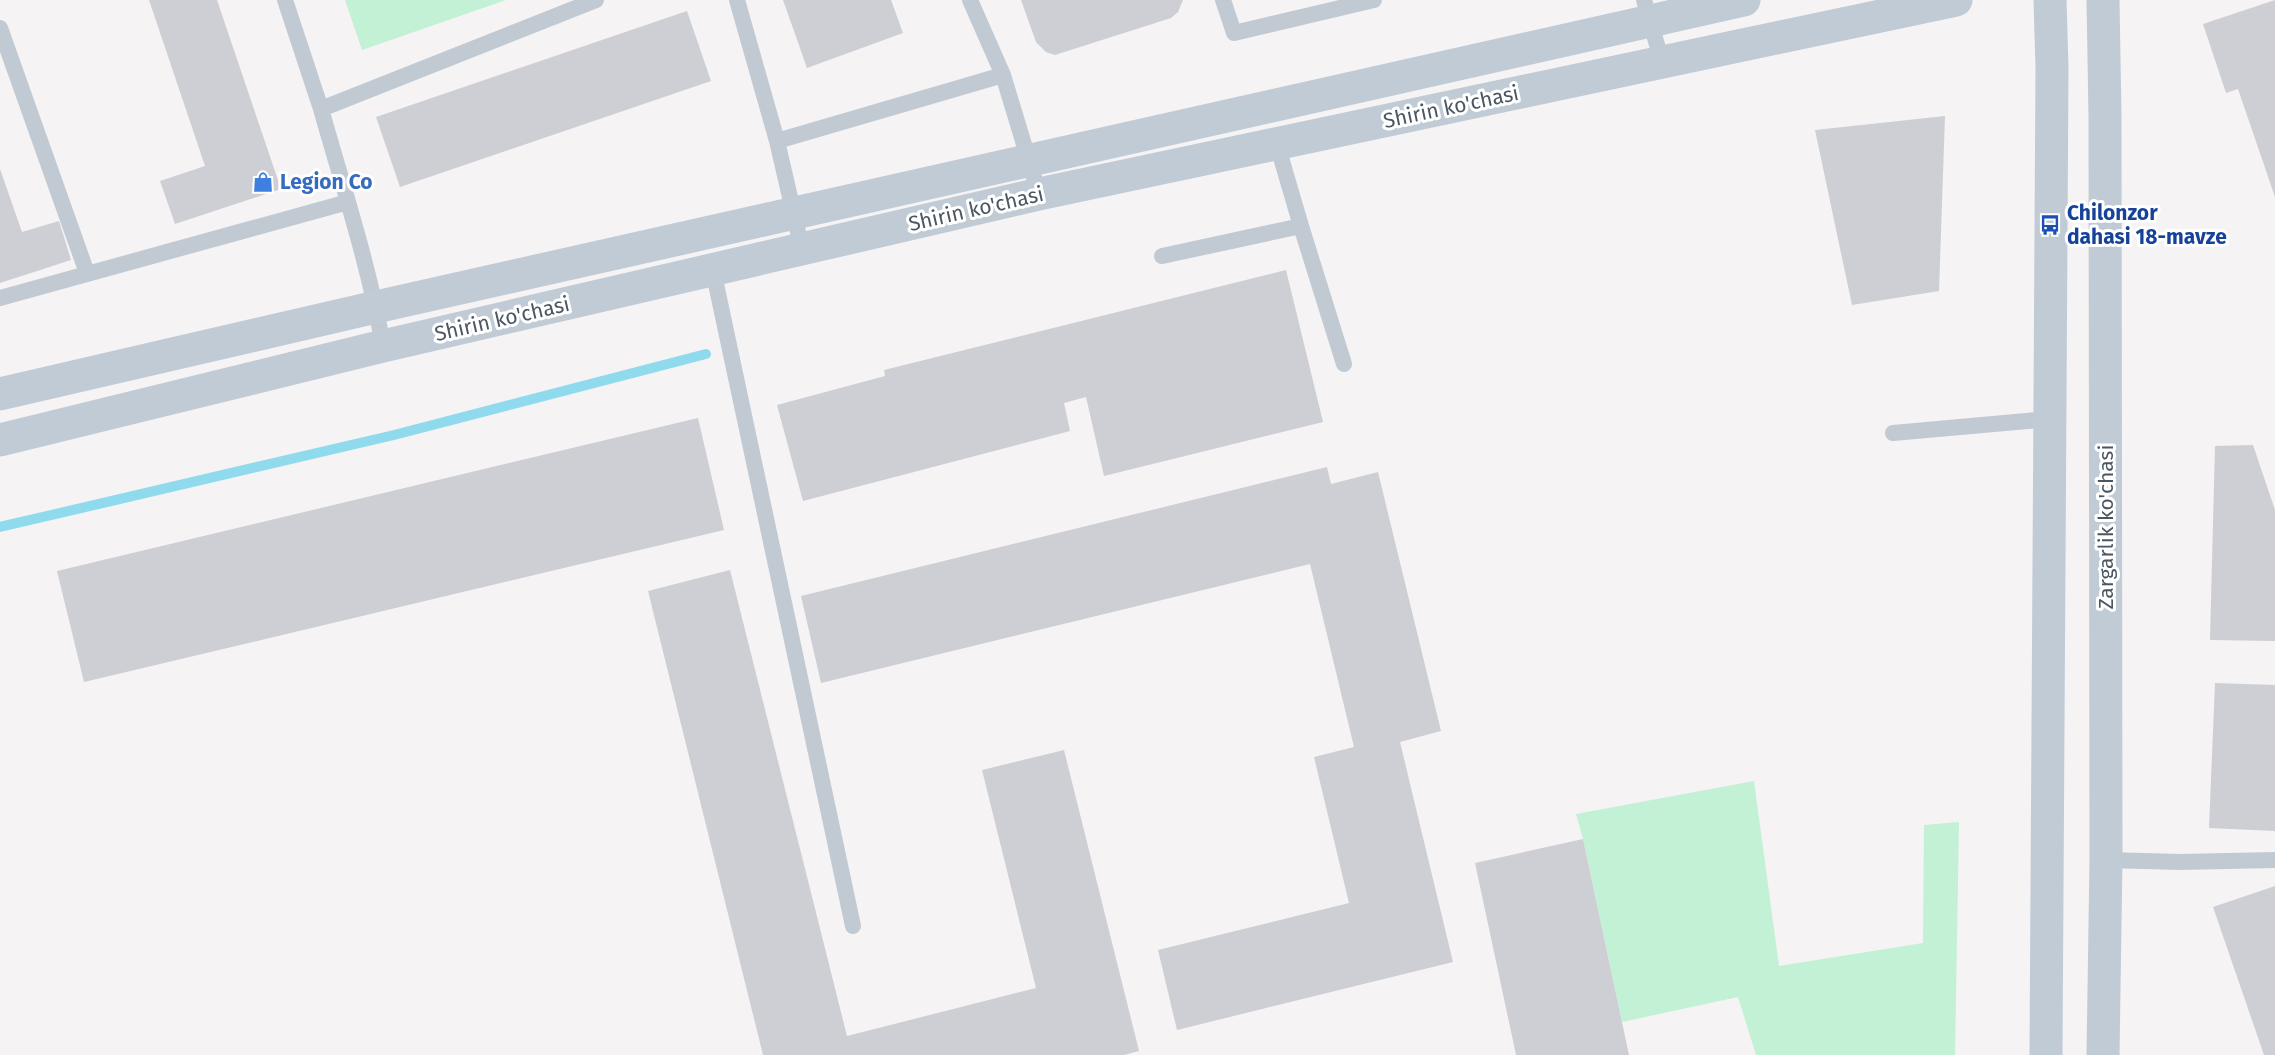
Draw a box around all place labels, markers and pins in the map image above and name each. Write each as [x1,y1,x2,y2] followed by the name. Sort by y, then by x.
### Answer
[280,169,373,195] place label: Legion Co
[251,170,275,194] shop icon: Legion Co
[2067,200,2227,250] place label: Chilonzor dahasi 18-mavze
[2038,213,2062,237] bus stop icon: Chilonzor dahasi 18-mavze

